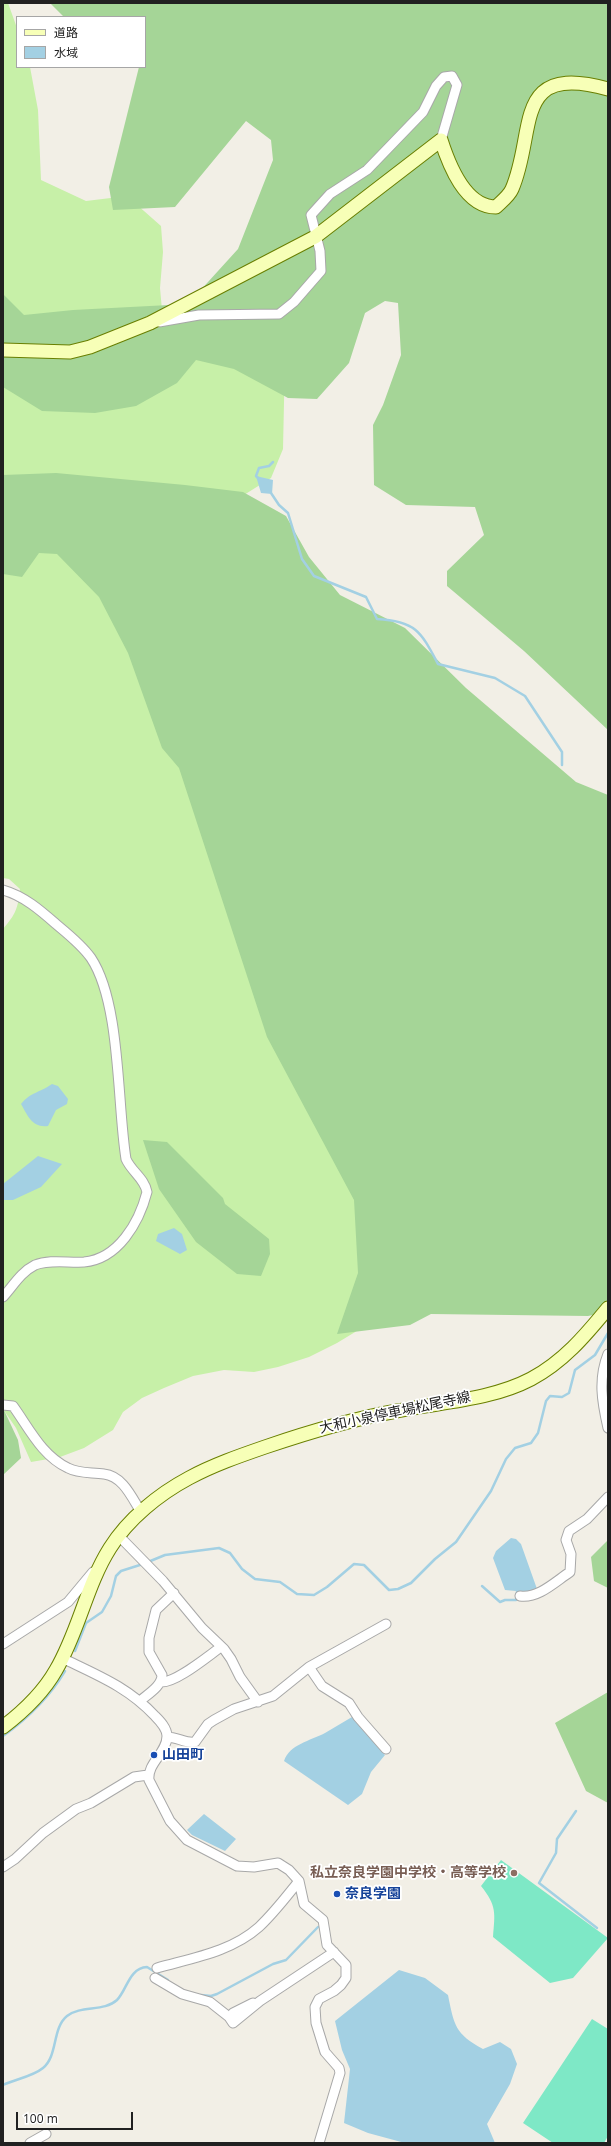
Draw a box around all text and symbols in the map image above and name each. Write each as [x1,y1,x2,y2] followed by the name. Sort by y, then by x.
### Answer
[16,16,146,68] legend
[54,24,78,41] text: 道路
[54,44,78,61] text: 水域
[318,1389,472,1437] street label: 大和小泉停車場松尾寺線
[162,1747,204,1763] place label: 山田町
[149,1750,159,1760] marker: 山田町
[310,1865,506,1881] place label: 私立奈良学園中学校・高等学校
[509,1868,519,1878] marker: 私立奈良学園中学校・高等学校
[345,1886,401,1902] place label: 奈良学園
[332,1889,342,1899] marker: 奈良学園
[18,2104,135,2130] scale bar
[23,2110,58,2127] text: 100 m

